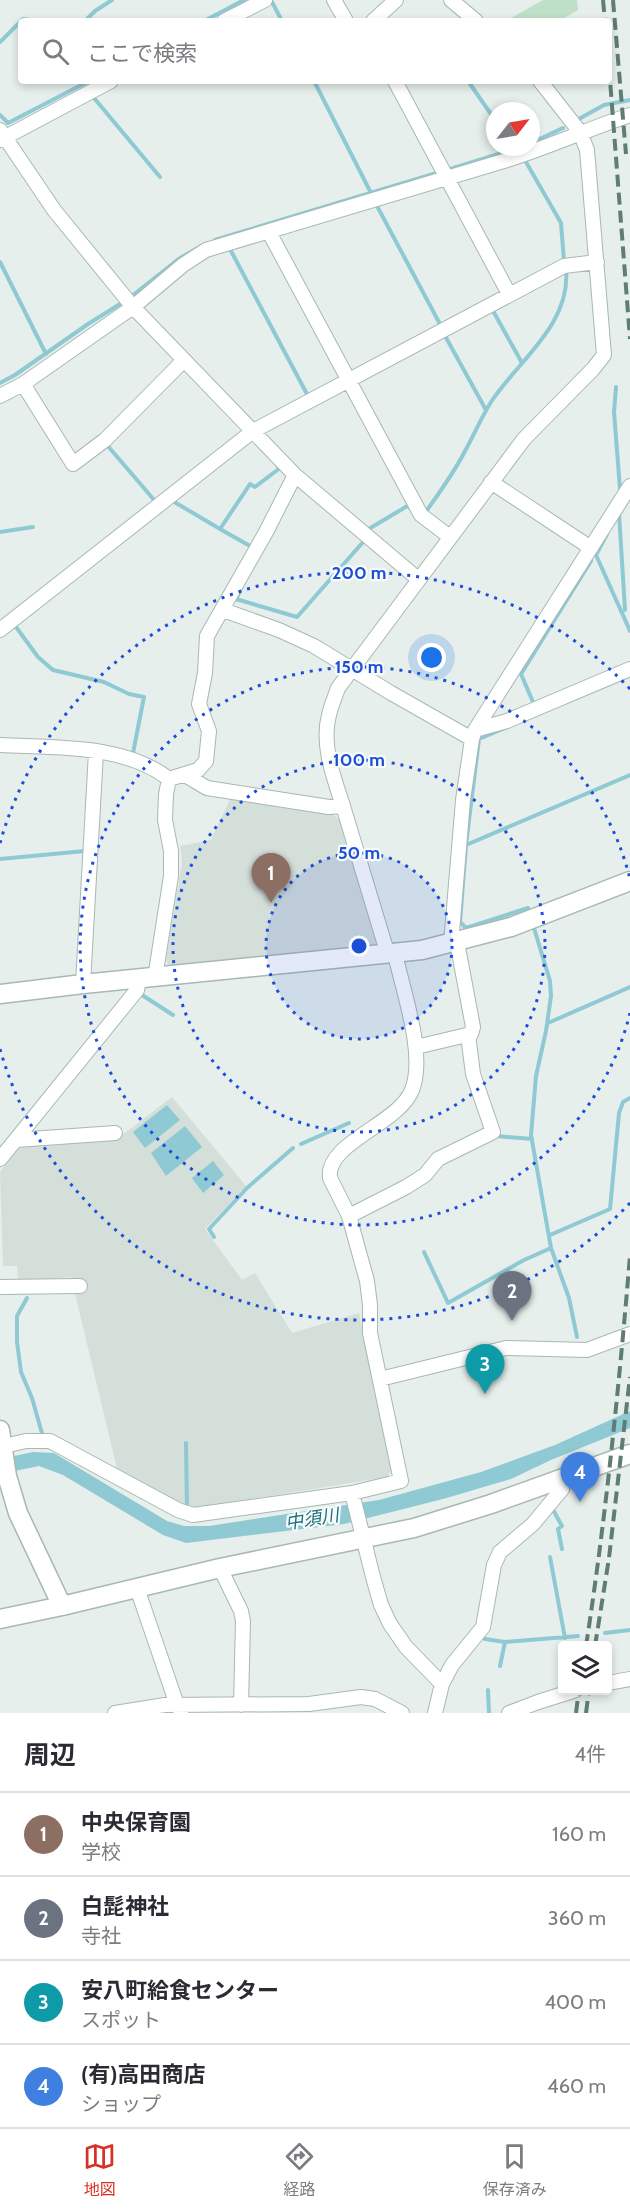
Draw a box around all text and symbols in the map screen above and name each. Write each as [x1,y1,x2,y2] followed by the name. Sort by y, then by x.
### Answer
[18,18,612,84] search box
[39,35,72,68] icon: search
[87,40,197,67] text: ここで検索
[486,102,540,156] north arrow
[332,562,386,584] text: 200 m
[417,643,446,672] your location
[335,656,383,678] text: 150 m
[333,749,385,771] text: 100 m
[338,842,380,864] text: 50 m
[252,854,290,903] pin: 1
[349,936,369,956] centre of rings
[492,1272,532,1321] pin: 2
[466,1344,504,1394] pin: 3
[560,1452,600,1502] pin: 4
[284,1504,342,1534] water label: 中須川
[558,1641,612,1695] map controls
[558,1641,612,1695] button: layers
[24,1739,76,1771] text: 周辺
[574,1742,606,1766] text: 4件
[81,1809,191,1836] text: 中央保育園
[40,1822,47,1846] text: 1
[552,1822,606,1846] text: 160 m
[81,1840,121,1864] text: 学校
[81,1893,169,1920] text: 白髭神社
[38,1906,49,1930] text: 2
[548,1906,606,1930] text: 360 m
[81,1924,121,1948] text: 寺社
[81,1977,279,2004] text: 安八町給食センター
[38,1990,49,2014] text: 3
[544,1990,606,2014] text: 400 m
[81,2008,161,2032] text: スポット
[81,2061,205,2088] text: (有)高田商店
[37,2074,50,2098] text: 4
[547,2074,606,2098] text: 460 m
[81,2092,161,2116] text: ショップ
[83,2140,116,2200] tab: 地図
[283,2140,316,2200] tab: 経路
[483,2140,547,2200] tab: 保存済み

